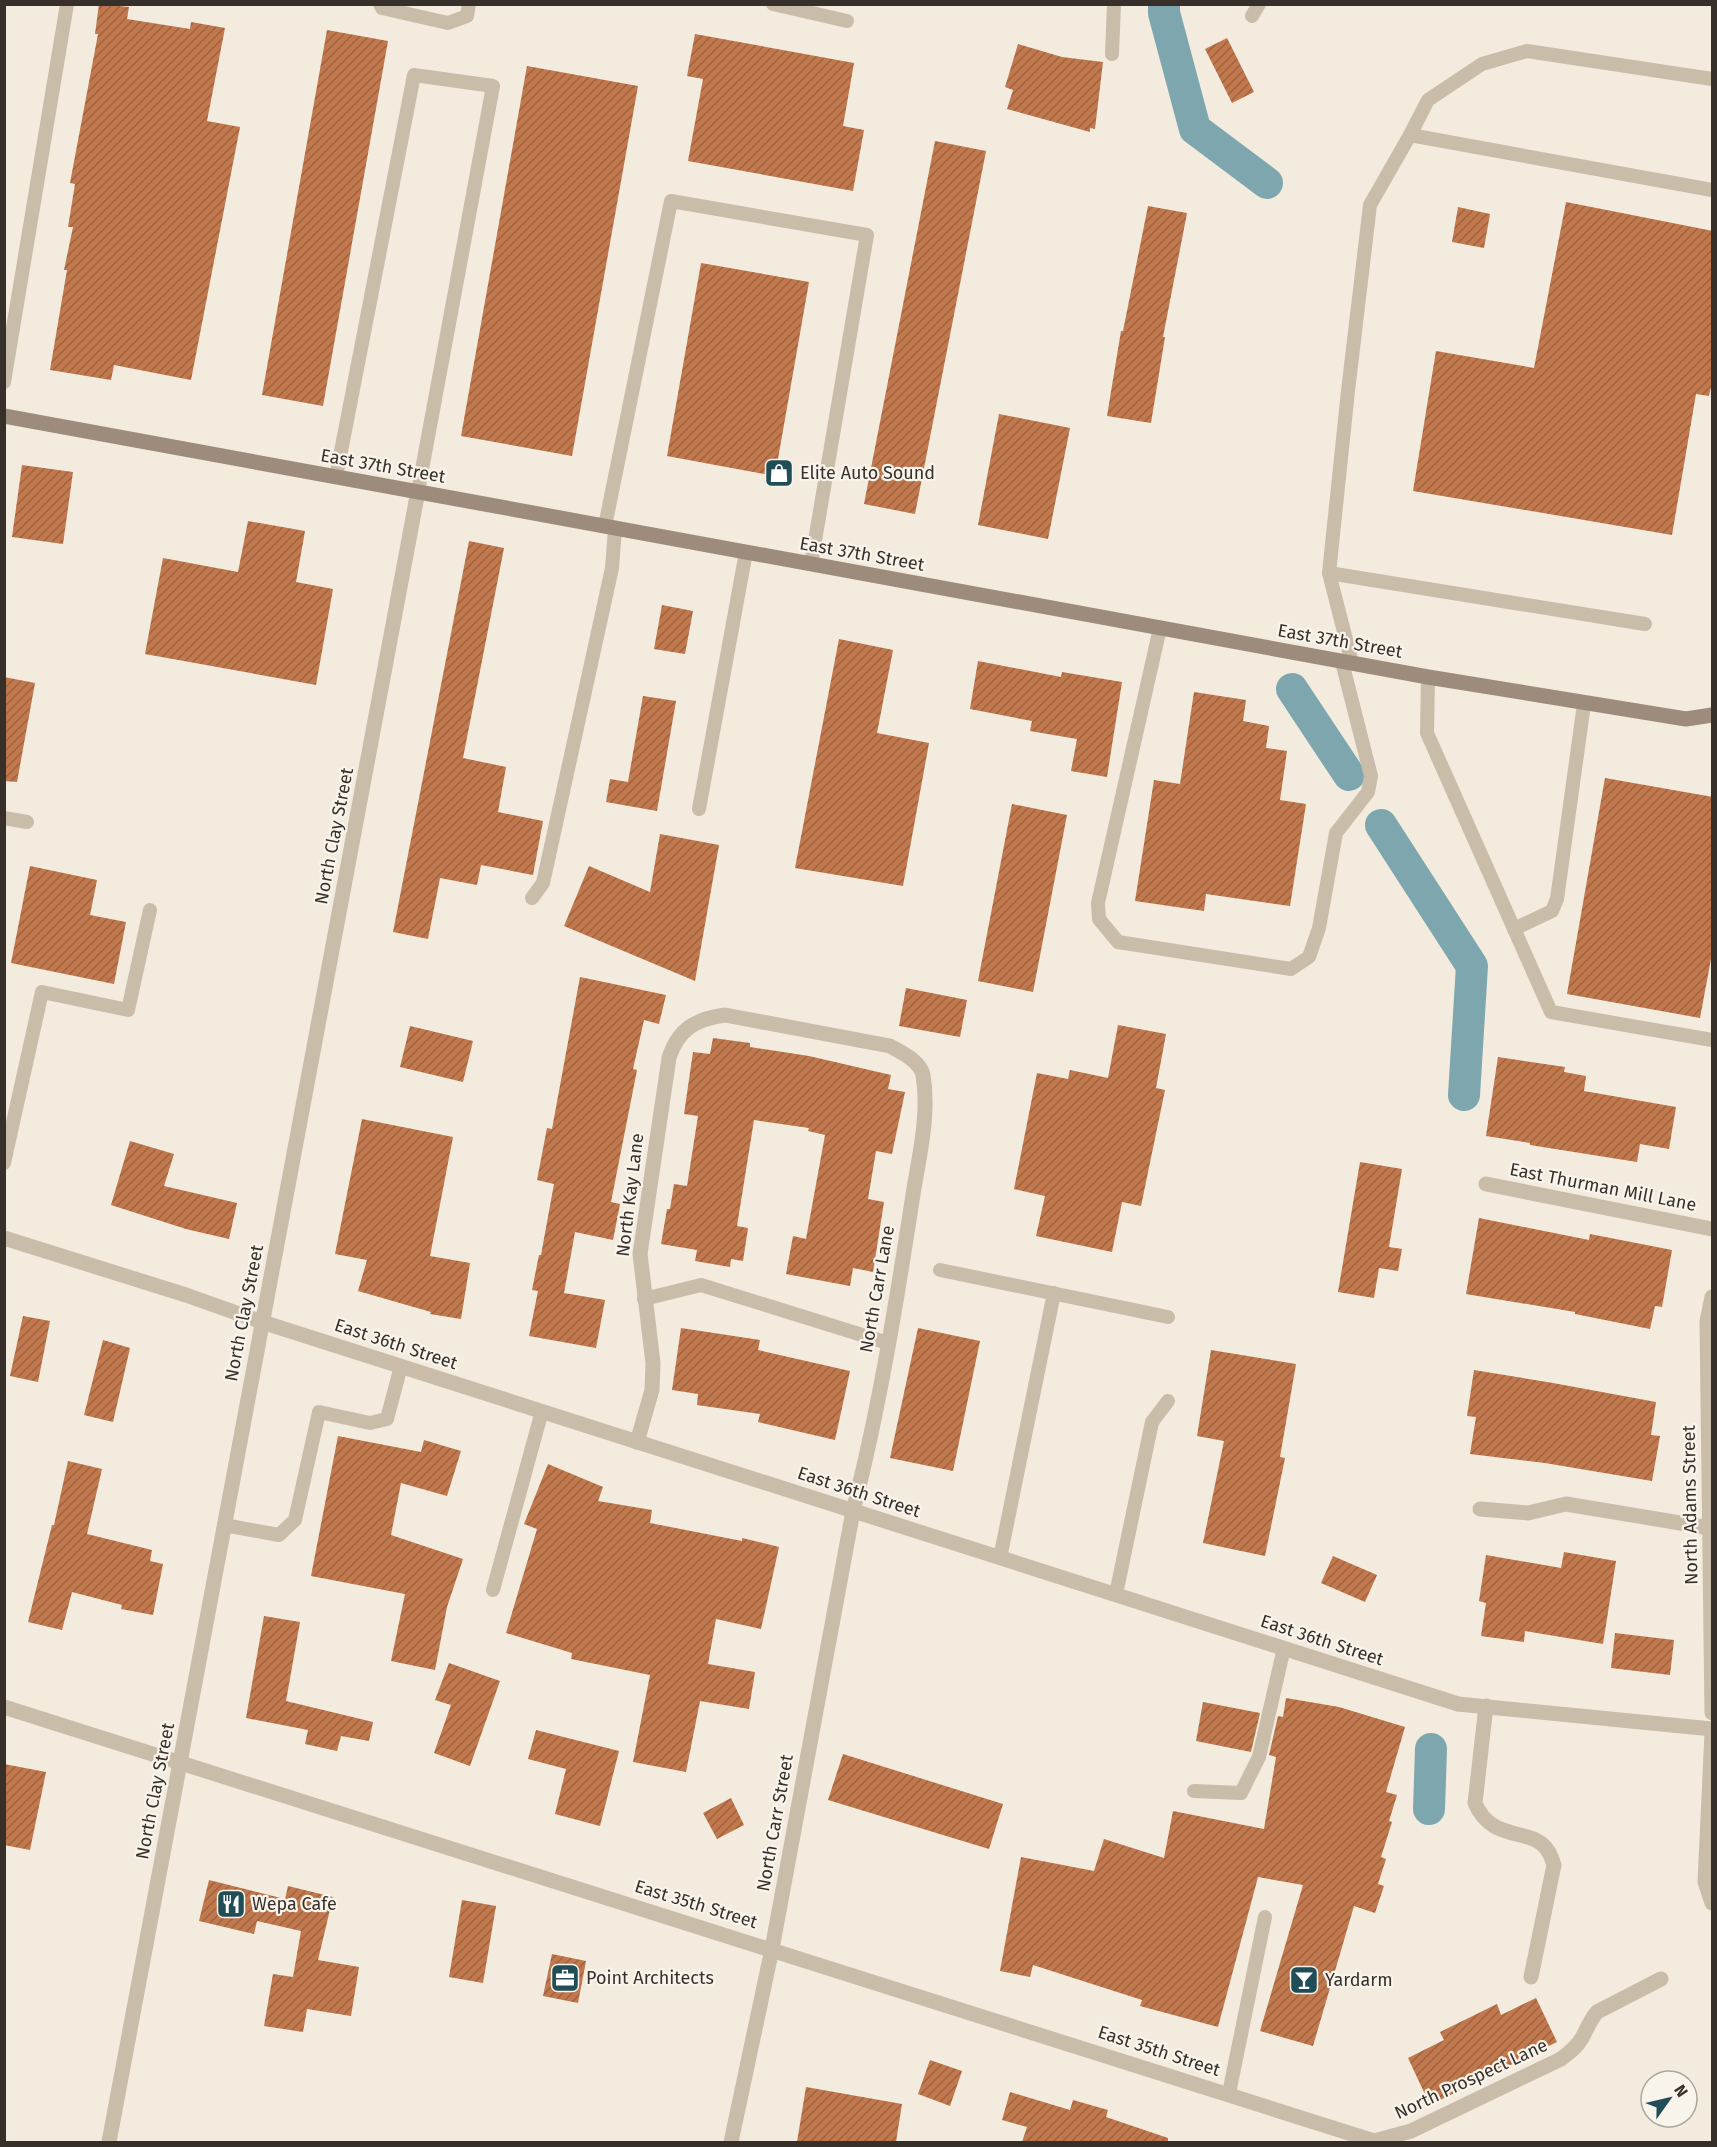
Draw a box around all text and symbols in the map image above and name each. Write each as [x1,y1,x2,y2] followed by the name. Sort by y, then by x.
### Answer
[319,444,448,488] street label: East 37th Street
[763,457,795,489] shop icon: Elite Auto Sound
[800,462,935,484] place label: Elite Auto Sound
[798,532,927,576] street label: East 37th Street
[1276,619,1405,663] street label: East 37th Street
[310,765,358,906] street label: North Clay Street
[612,1132,648,1258] street label: North Kay Lane
[1508,1158,1698,1216] street label: East Thurman Mill Lane
[855,1224,899,1354] street label: North Carr Lane
[220,1242,268,1383] street label: North Clay Street
[332,1314,461,1374] street label: East 36th Street
[1678,1424,1702,1585] street label: North Adams Street
[795,1462,924,1522] street label: East 36th Street
[1258,1610,1387,1670] street label: East 36th Street
[131,1720,179,1861] street label: North Clay Street
[752,1752,798,1893] street label: North Carr Street
[632,1875,761,1933] street label: East 35th Street
[215,1888,247,1920] restaurant icon: Wepa Cafe
[252,1893,337,1915] place label: Wepa Cafe
[549,1962,581,1994] office icon: Point Architects
[1288,1964,1320,1996] bar icon: Yardarm
[586,1967,714,1989] place label: Point Architects
[1325,1969,1393,1991] place label: Yardarm
[1095,2021,1223,2081] street label: East 35th Street
[1391,2034,1551,2124] street label: North Prospect Lane
[1639,2069,1699,2129] north arrow
[1670,2081,1692,2101] text: N

